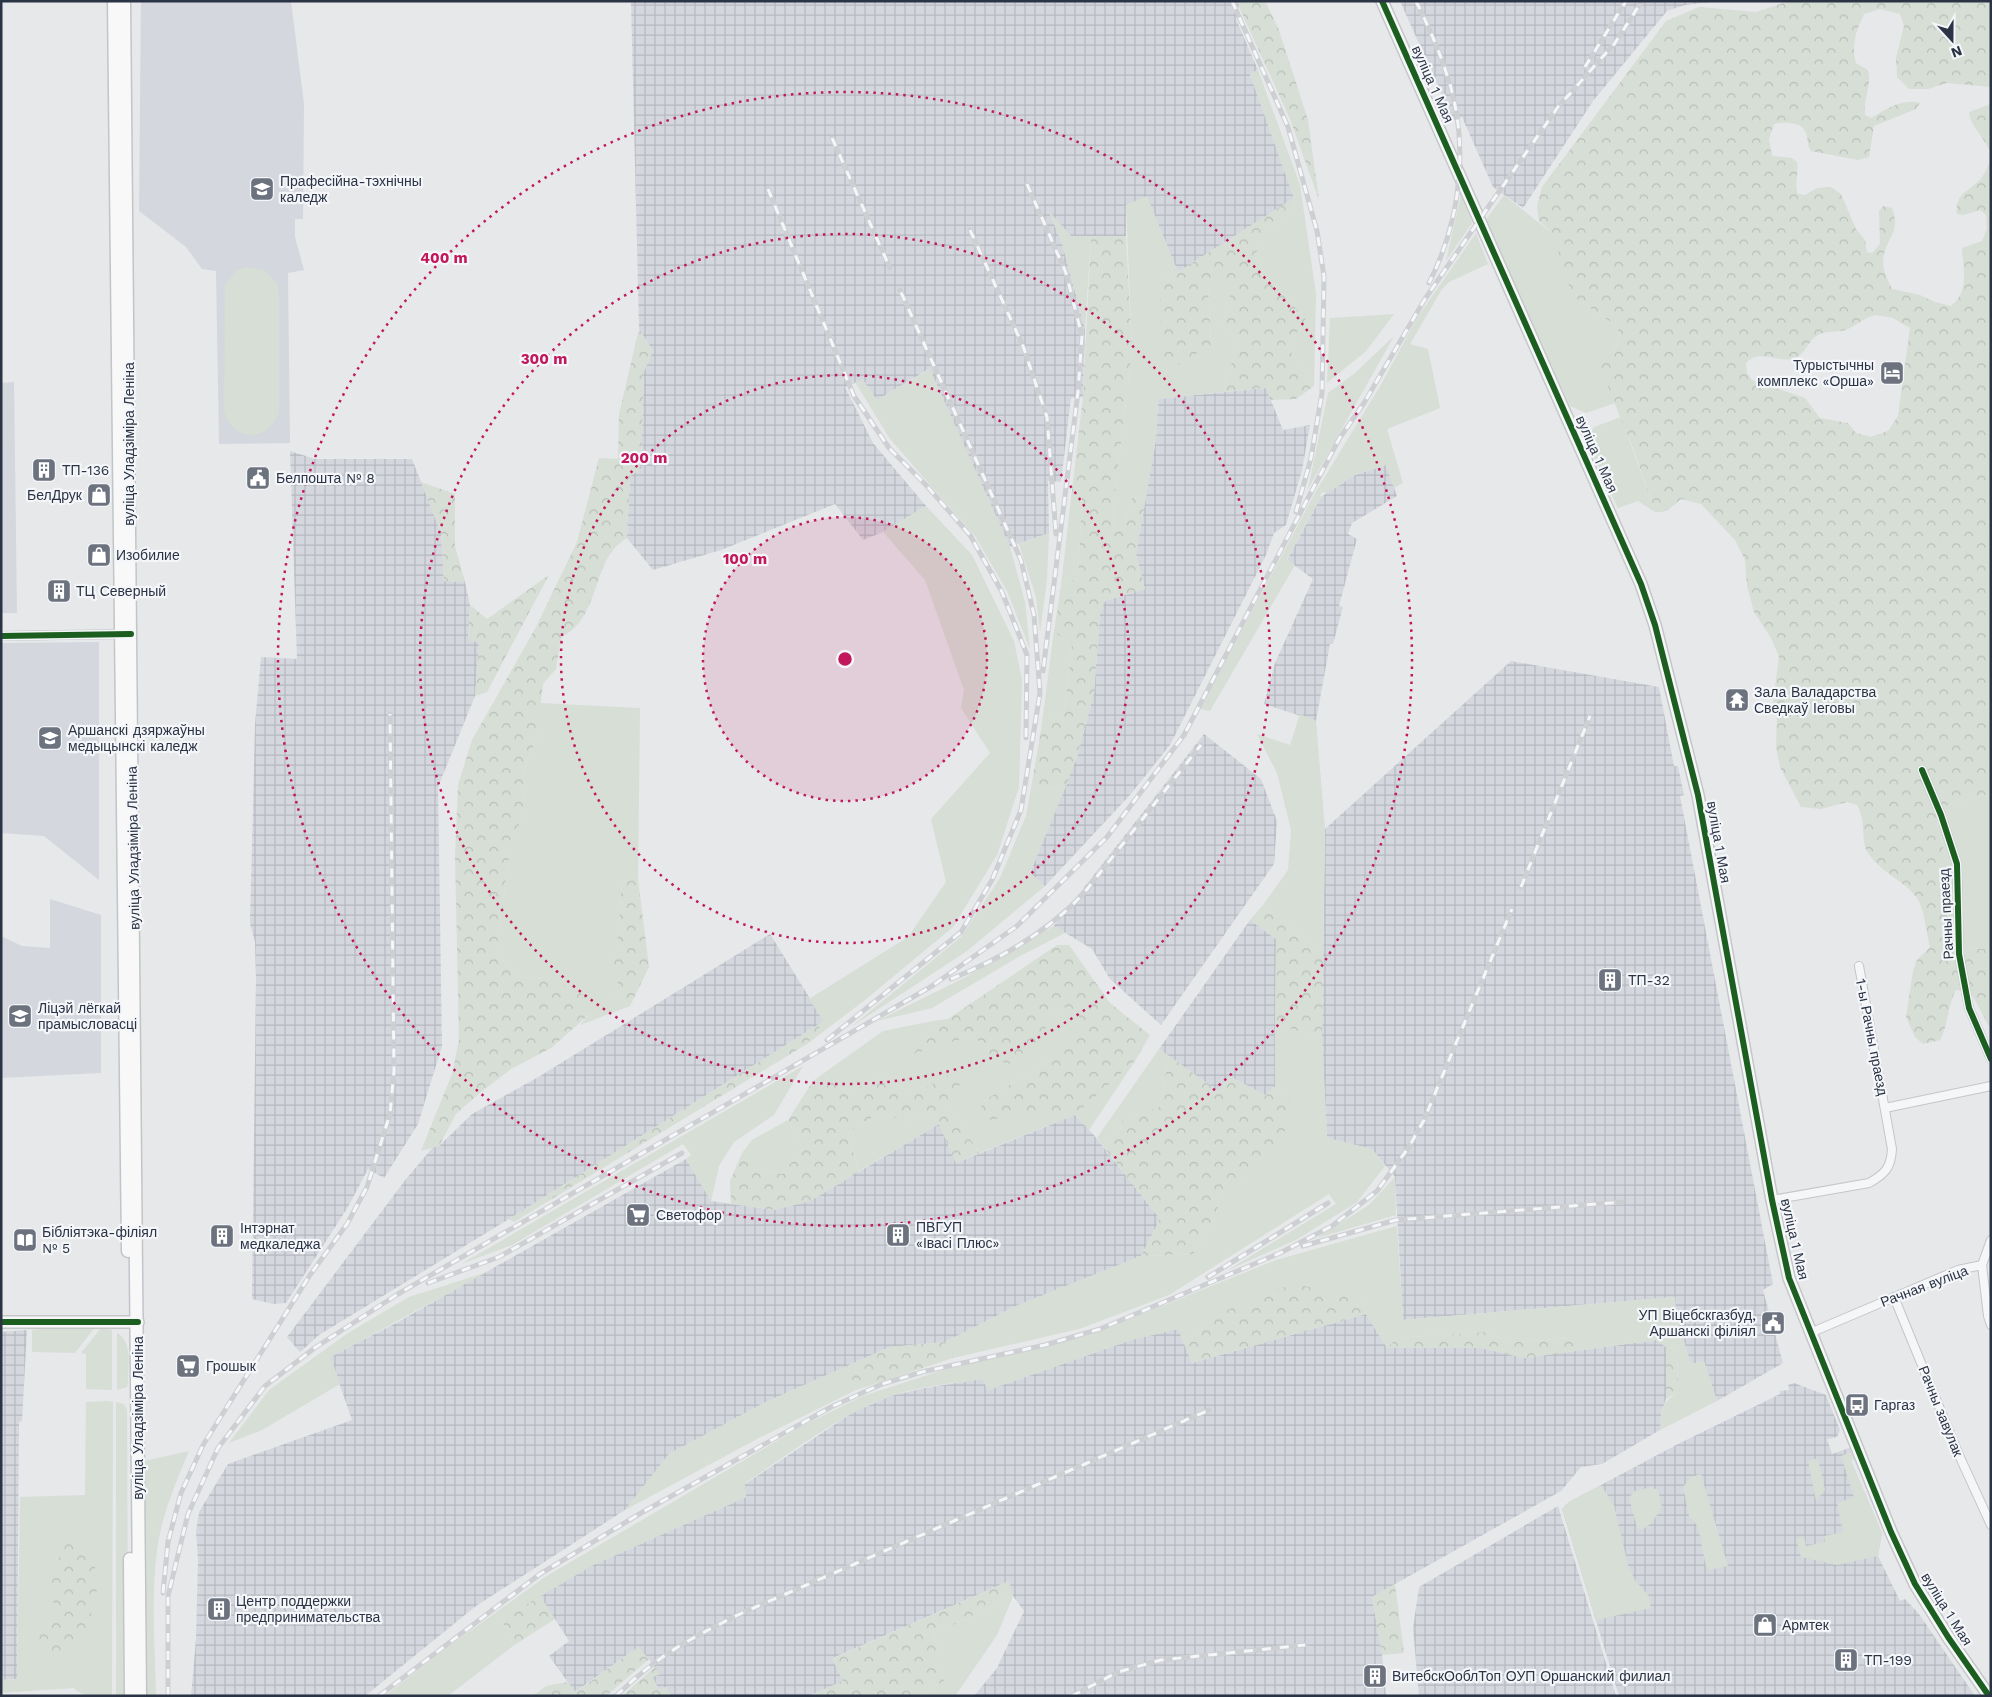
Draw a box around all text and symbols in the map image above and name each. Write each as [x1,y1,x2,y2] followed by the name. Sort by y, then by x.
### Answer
[1927,15,1977,65] north arrow
[1409,43,1457,125] street label: вуліца 1 Мая
[1949,43,1964,61] text: N
[280,173,422,205] place label: Прафесійна-тэхнічны каледж
[249,176,275,202] school or university icon: Прафесійна-тэхнічны каледж
[420,249,468,267] text: 400 m
[521,350,567,368] text: 300 m
[1757,357,1874,389] place label: Турыстычны комплекс «Орша»
[1879,360,1905,386] hotel icon: Турыстычны комплекс «Орша»
[121,362,137,526] street label: вуліца Уладзіміра Леніна
[1573,413,1621,495] street label: вуліца 1 Мая
[621,449,667,467] text: 200 m
[31,457,57,483] building icon: ТП-136
[62,462,109,478] place label: ТП-136
[245,465,271,491] public building icon: Белпошта № 8
[276,470,375,486] place label: Белпошта № 8
[86,482,112,508] shop icon: БелДрук
[27,487,83,503] place label: БелДрук
[86,542,112,568] shop icon: Изобилие
[116,547,180,563] place label: Изобилие
[723,550,767,568] text: 100 m
[46,578,72,604] building icon: ТЦ Северный
[76,583,166,599] place label: ТЦ Северный
[836,650,854,668] centre of rings
[1754,684,1876,716] place label: Зала Валадарства Сведкаў Іеговы
[1724,687,1750,713] temple icon: Зала Валадарства Сведкаў Іеговы
[68,722,205,754] place label: Аршанскі дзяржаўны медыцынскі каледж
[37,725,63,751] school or university icon: Аршанскі дзяржаўны медыцынскі каледж
[124,766,142,930] street label: вуліца Уладзіміра Леніна
[1704,800,1734,884] street label: вуліца 1 Мая
[1936,868,1956,960] street label: Рачны праезд
[1597,967,1623,993] building icon: ТП-32
[1628,972,1670,988] place label: ТП-32
[1853,977,1891,1097] street label: 1-ы Рачны праезд
[38,1000,137,1032] place label: Ліцэй лёгкай прамысловасці
[7,1003,33,1029] school or university icon: Ліцэй лёгкай прамысловасці
[1778,1197,1812,1281] street label: вуліца 1 Мая
[625,1202,651,1228] supermarket icon: Светофор
[656,1207,722,1223] place label: Светофор
[916,1219,999,1251] place label: ПВГУП «Івасі Плюс»
[240,1220,321,1252] place label: Інтэрнат медкаледжа
[885,1222,911,1248] building icon: ПВГУП «Івасі Плюс»
[209,1223,235,1249] building icon: Інтэрнат медкаледжа
[42,1224,157,1256] place label: Бібліятэка-філіял № 5
[12,1227,38,1253] library icon: Бібліятэка-філіял № 5
[1878,1262,1970,1310] street label: Рачная вуліца
[1639,1307,1756,1339] place label: УП Віцебскгазбуд, Аршанскі філіял
[1760,1310,1786,1336] public building icon: УП Віцебскгазбуд, Аршанскі філіял
[130,1336,146,1500] street label: вуліца Уладзіміра Леніна
[175,1353,201,1379] supermarket icon: Грошык
[206,1358,257,1374] place label: Грошык
[1916,1363,1967,1459] street label: Рачны завулак
[1844,1392,1870,1418] bus stop icon: Гаргаз
[1874,1397,1915,1413] place label: Гаргаз
[1918,1570,1976,1648] street label: вуліца 1 Мая
[236,1593,381,1625] place label: Центр поддержки предпринимательства
[206,1596,232,1622] building icon: Центр поддержки предпринимательства
[1752,1612,1778,1638] shop icon: Армтек
[1782,1617,1830,1633] place label: Армтек
[1833,1647,1859,1673] building icon: ТП-199
[1864,1652,1912,1668] place label: ТП-199
[1362,1663,1388,1689] building icon: ВитебскОоблТоп ОУП Оршанский филиал
[1392,1668,1670,1684] place label: ВитебскОоблТоп ОУП Оршанский филиал

